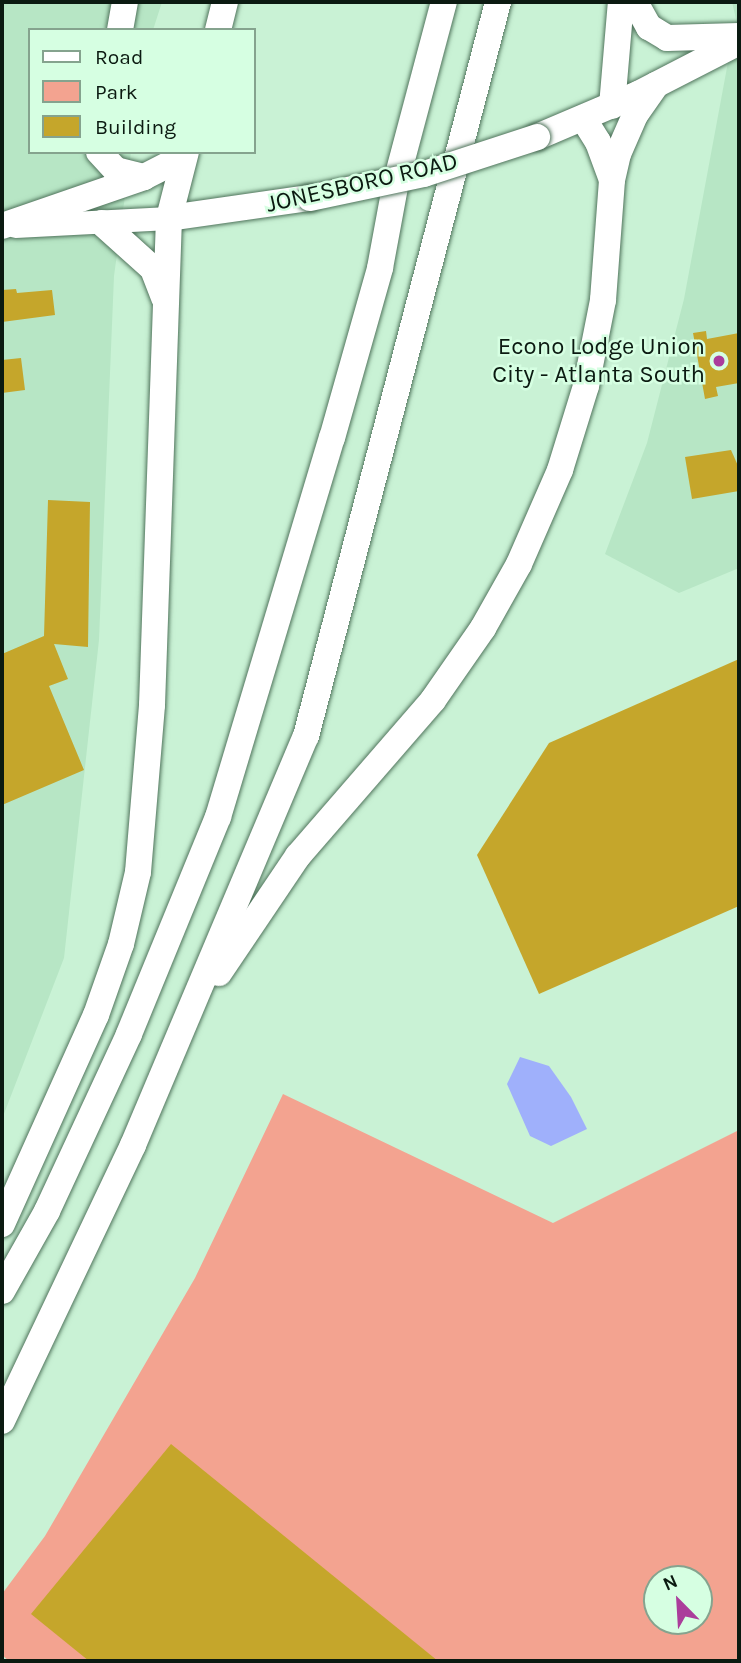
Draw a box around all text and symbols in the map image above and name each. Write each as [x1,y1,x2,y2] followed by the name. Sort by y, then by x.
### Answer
[28,28,256,154] legend
[95,45,143,69] text: Road
[95,80,138,104] text: Park
[95,115,176,139] text: Building
[263,147,461,219] street label: JONESBORO ROAD
[492,333,705,389] place label: Econo Lodge Union City - Atlanta South
[711,353,727,369] marker: Econo Lodge Union City - Atlanta South
[643,1565,713,1635] north arrow
[660,1570,681,1595] text: N

